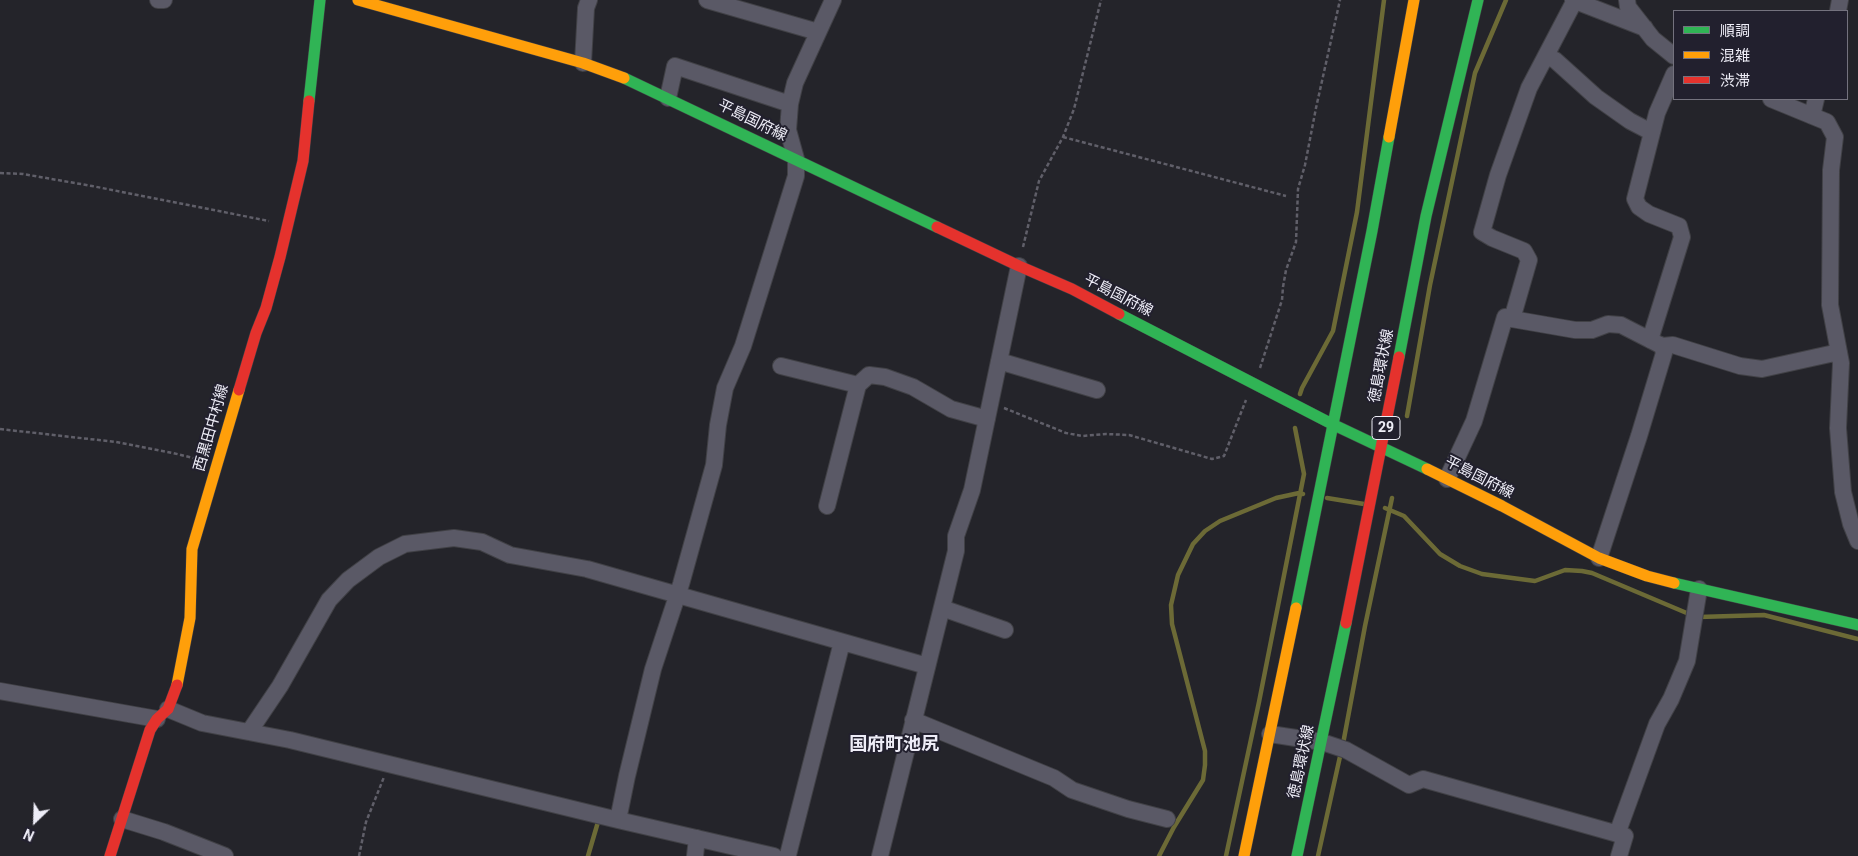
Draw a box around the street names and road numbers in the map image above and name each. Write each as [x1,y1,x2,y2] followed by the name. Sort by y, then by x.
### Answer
[714,96,790,146] street label: 平島国府線
[1081,271,1155,321] street label: 平島国府線
[1366,327,1398,405] street label: 徳島環状線
[191,382,233,474] street label: 西黒田中村線
[1372,416,1400,439] road number: 29
[1442,453,1516,503] street label: 平島国府線
[1285,723,1319,801] street label: 徳島環状線

